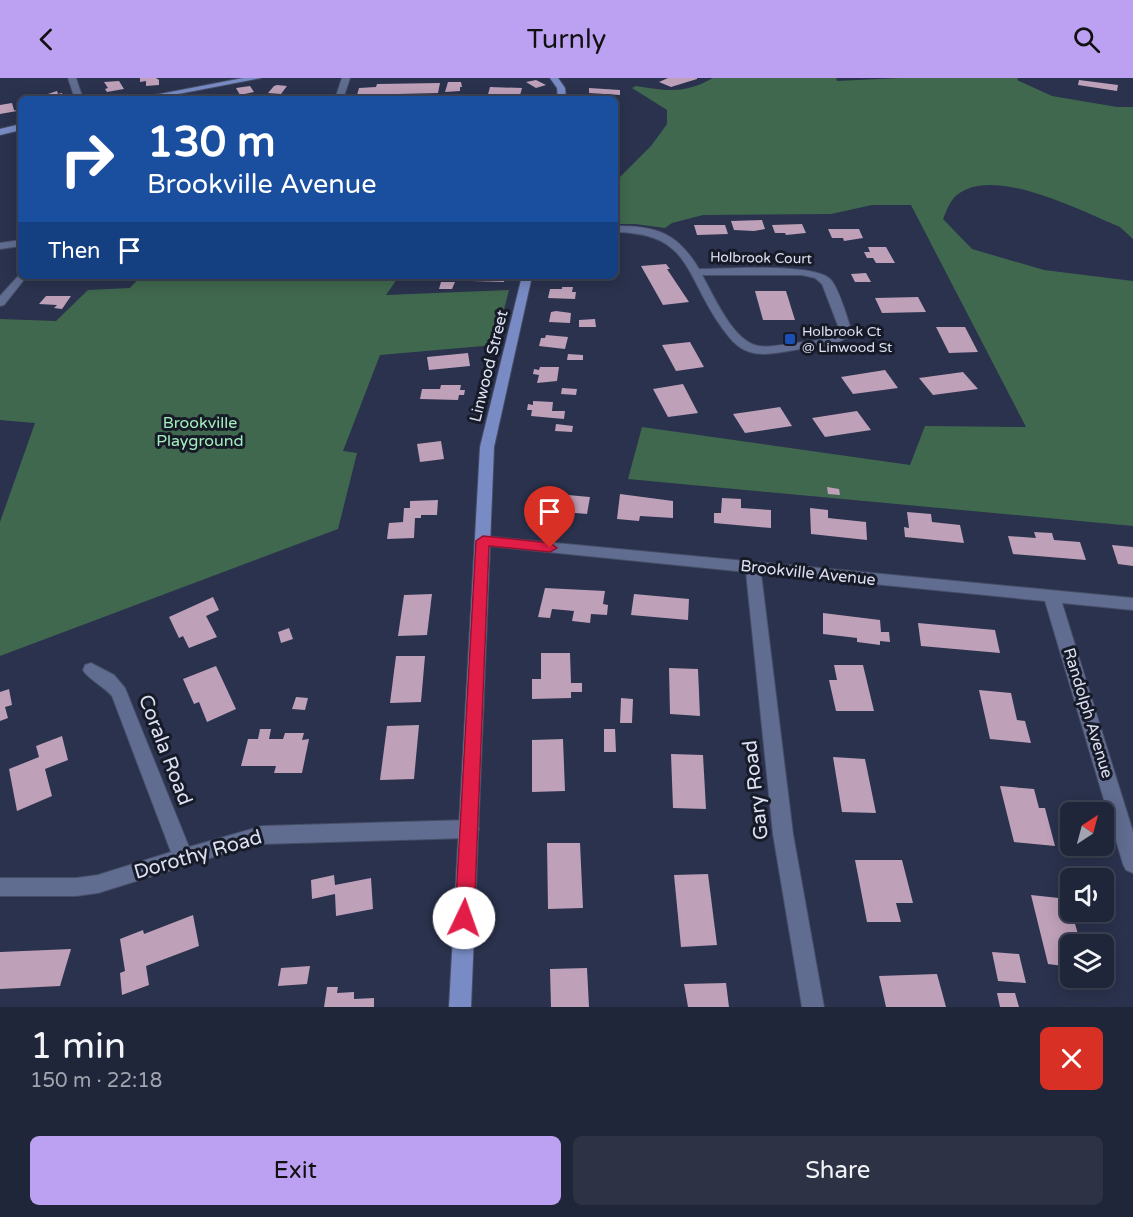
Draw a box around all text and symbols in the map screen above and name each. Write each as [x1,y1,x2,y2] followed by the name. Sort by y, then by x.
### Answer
[30,23,63,56] icon: back
[527,23,606,56] text: Turnly
[1070,23,1103,56] icon: search
[147,117,276,168] text: 130 m
[48,120,126,198] icon: right
[147,168,376,201] text: Brookville Avenue
[113,234,146,267] icon: arrive
[48,238,101,264] text: Then
[710,249,813,267] street label: Holbrook Court
[465,308,513,424] street label: Linwood Street
[802,323,893,356] place label: Holbrook Ct @ Linwood St
[783,332,797,346] marker: Holbrook Ct @ Linwood St
[156,413,244,451] park label: Brookville Playground
[524,486,575,548] pin
[533,495,566,528] icon: arrive
[739,556,877,590] street label: Brookville Avenue
[1059,645,1117,781] street label: Randolph Avenue
[133,691,197,809] street label: Corala Road
[738,739,774,841] street label: Gary Road
[1060,802,1114,856] north arrow
[1060,802,1114,988] map controls
[131,825,265,885] street label: Dorothy Road
[1060,868,1114,922] button: sound
[432,886,496,950] position arrow
[1060,934,1114,988] button: layers
[30,1025,126,1068] text: 1 min
[1040,1027,1103,1090] button: close
[30,1069,162,1093] text: 150 m · 22:18
[30,1136,561,1205] button: Exit
[573,1136,1103,1205] button: Share

